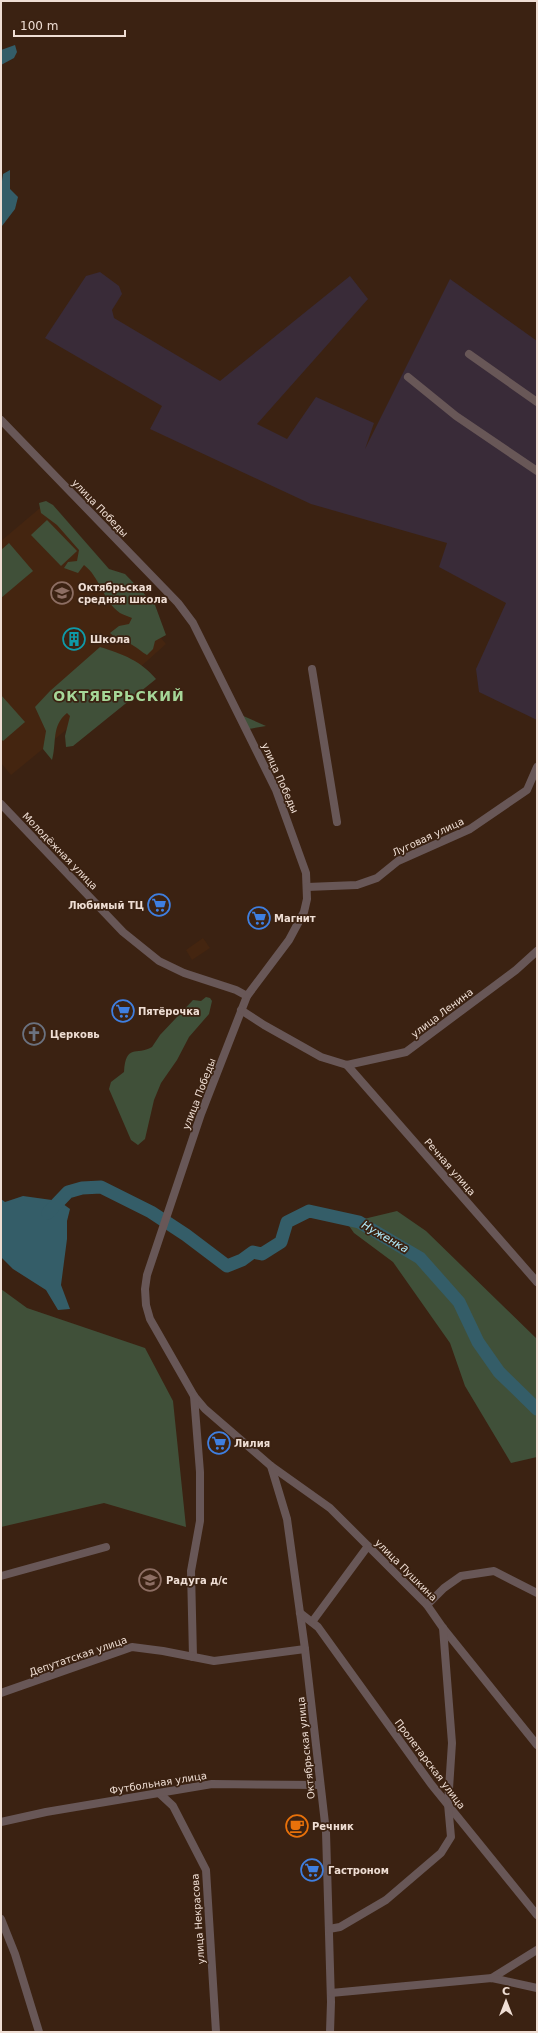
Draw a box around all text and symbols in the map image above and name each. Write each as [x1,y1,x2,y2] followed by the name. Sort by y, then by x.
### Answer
[14,12,125,38] scale bar
[20,19,58,33] text: 100 m
[70,477,130,539] street label: улица Победы
[49,580,75,606] school or university icon: Октябрьская средняя школа
[78,582,168,605] place label: Октябрьская средняя школа
[61,626,87,652] building icon: Школа
[90,634,130,645] place label: Школа
[53,688,185,704] district label: ОКТЯБРЬСКИЙ
[260,741,300,815] street label: улица Победы
[20,810,100,892] street label: Молодёжная улица
[390,816,466,858] street label: Луговая улица
[146,892,172,918] supermarket icon: Любимый ТЦ
[68,900,144,911] place label: Любимый ТЦ
[246,905,272,931] supermarket icon: Магнит
[274,913,316,924] place label: Магнит
[409,986,475,1040] street label: улица Ленина
[110,998,136,1024] supermarket icon: Пятёрочка
[138,1006,200,1017] place label: Пятёрочка
[21,1021,47,1047] church icon: Церковь
[50,1029,100,1040] place label: Церковь
[180,1057,218,1131] street label: улица Победы
[422,1136,478,1198] street label: Речная улица
[359,1218,411,1256] water label: Нуженка
[206,1430,232,1456] supermarket icon: Лилия
[234,1438,270,1449] place label: Лилия
[373,1537,439,1603] street label: улица Пушкина
[137,1567,163,1593] school or university icon: Радуга д/с
[166,1575,228,1586] place label: Радуга д/с
[28,1634,128,1678] street label: Депутатская улица
[295,1696,317,1800] street label: Октябрьская улица
[393,1717,467,1811] street label: Пролетарская улица
[108,1770,208,1796] street label: Футбольная улица
[284,1813,310,1839] cafe icon: Речник
[312,1821,354,1832] place label: Речник
[299,1857,325,1883] supermarket icon: Гастроном
[328,1865,389,1876] place label: Гастроном
[189,1873,207,1965] street label: улица Некрасова
[486,1981,526,2021] north arrow
[502,1985,510,1998] text: С

